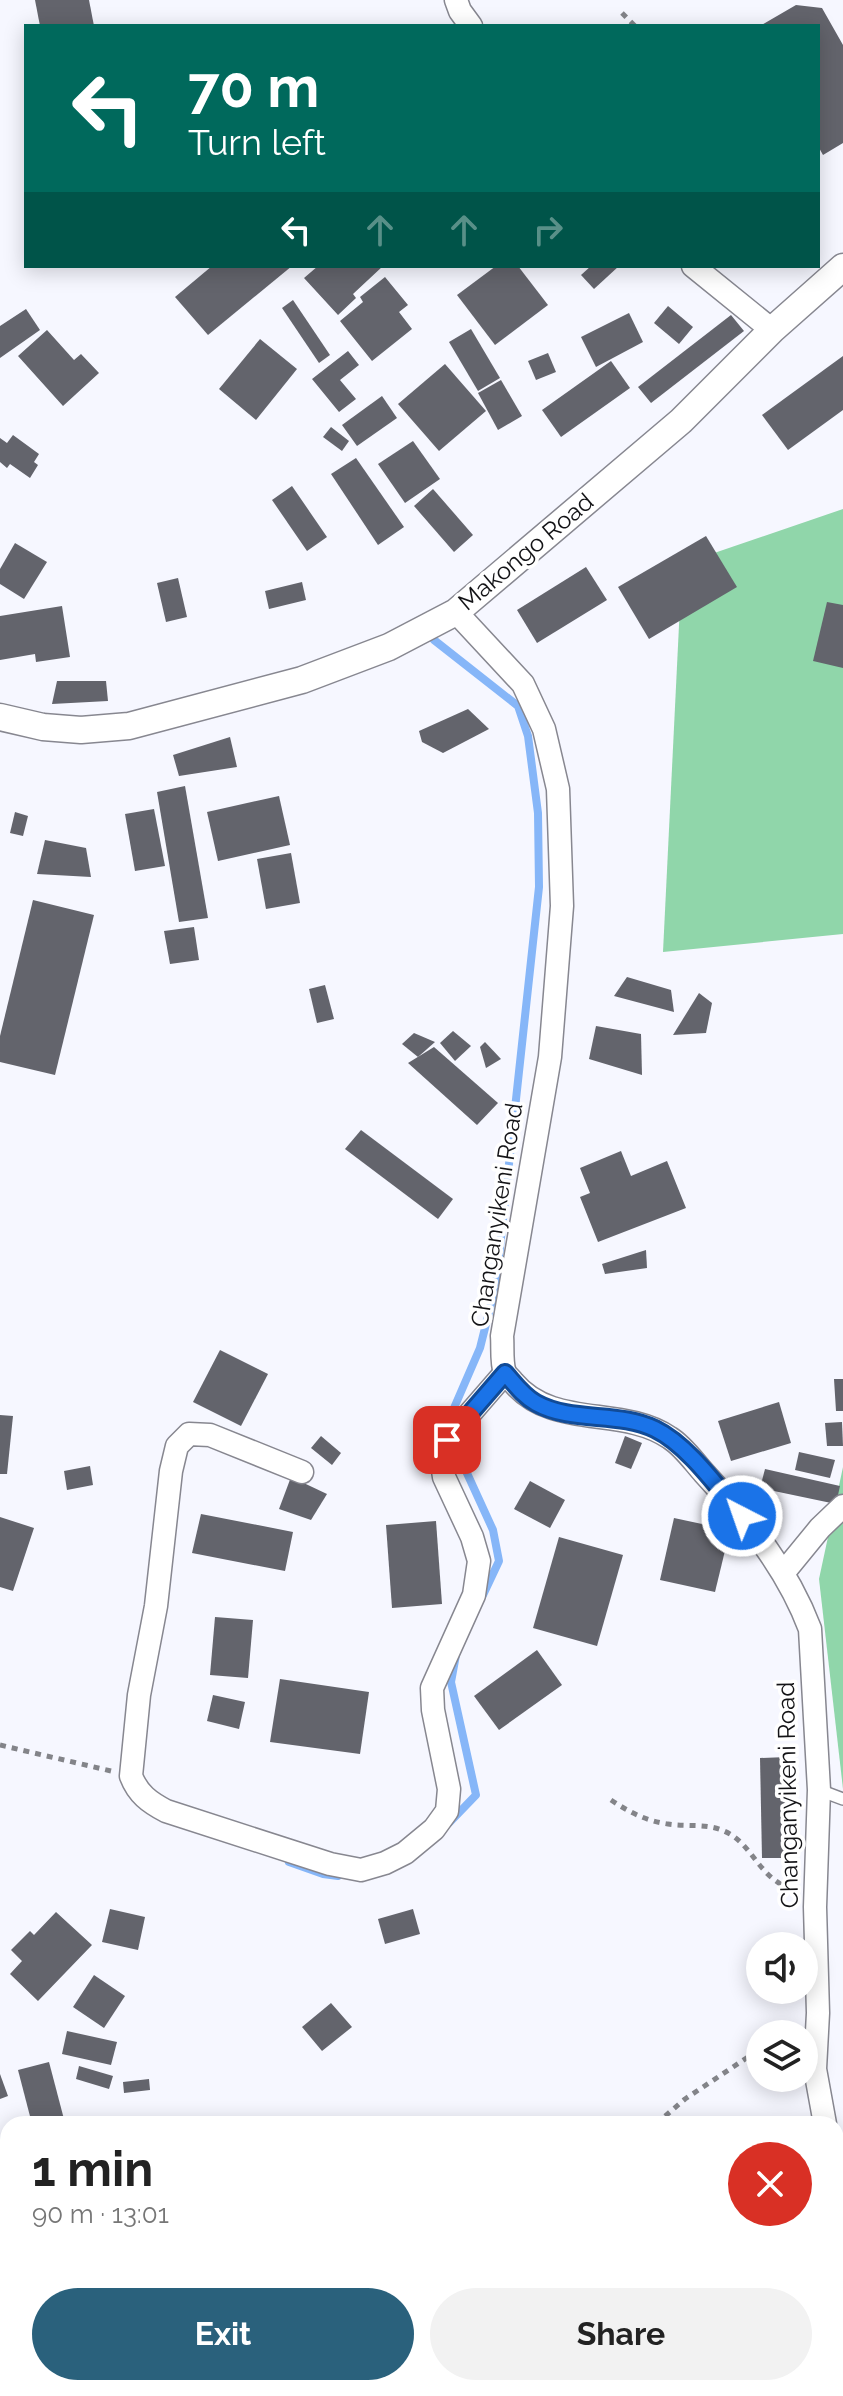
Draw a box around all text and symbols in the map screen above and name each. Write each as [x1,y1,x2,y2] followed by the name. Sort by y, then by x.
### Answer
[188,54,319,120] text: 70 m
[56,56,160,160] icon: left
[188,121,326,163] text: Turn left
[274,208,318,252] icon: left
[358,208,402,252] icon: ahead
[442,208,486,252] icon: ahead
[526,208,570,252] icon: right
[452,487,599,616] street label: Makongo Road
[464,1101,529,1329] street label: Changanyikeni Road
[413,1406,481,1474] pin
[425,1418,469,1462] icon: arrive
[700,1474,784,1558] position arrow
[771,1682,804,1908] street label: Changanyikeni Road
[746,1932,818,2092] map controls
[746,1932,818,2004] button: sound
[746,2020,818,2092] button: layers
[32,2141,153,2197] text: 1 min
[728,2142,812,2226] button: close
[32,2199,169,2229] text: 90 m · 13:01
[32,2288,414,2380] button: Exit
[430,2288,812,2380] button: Share

